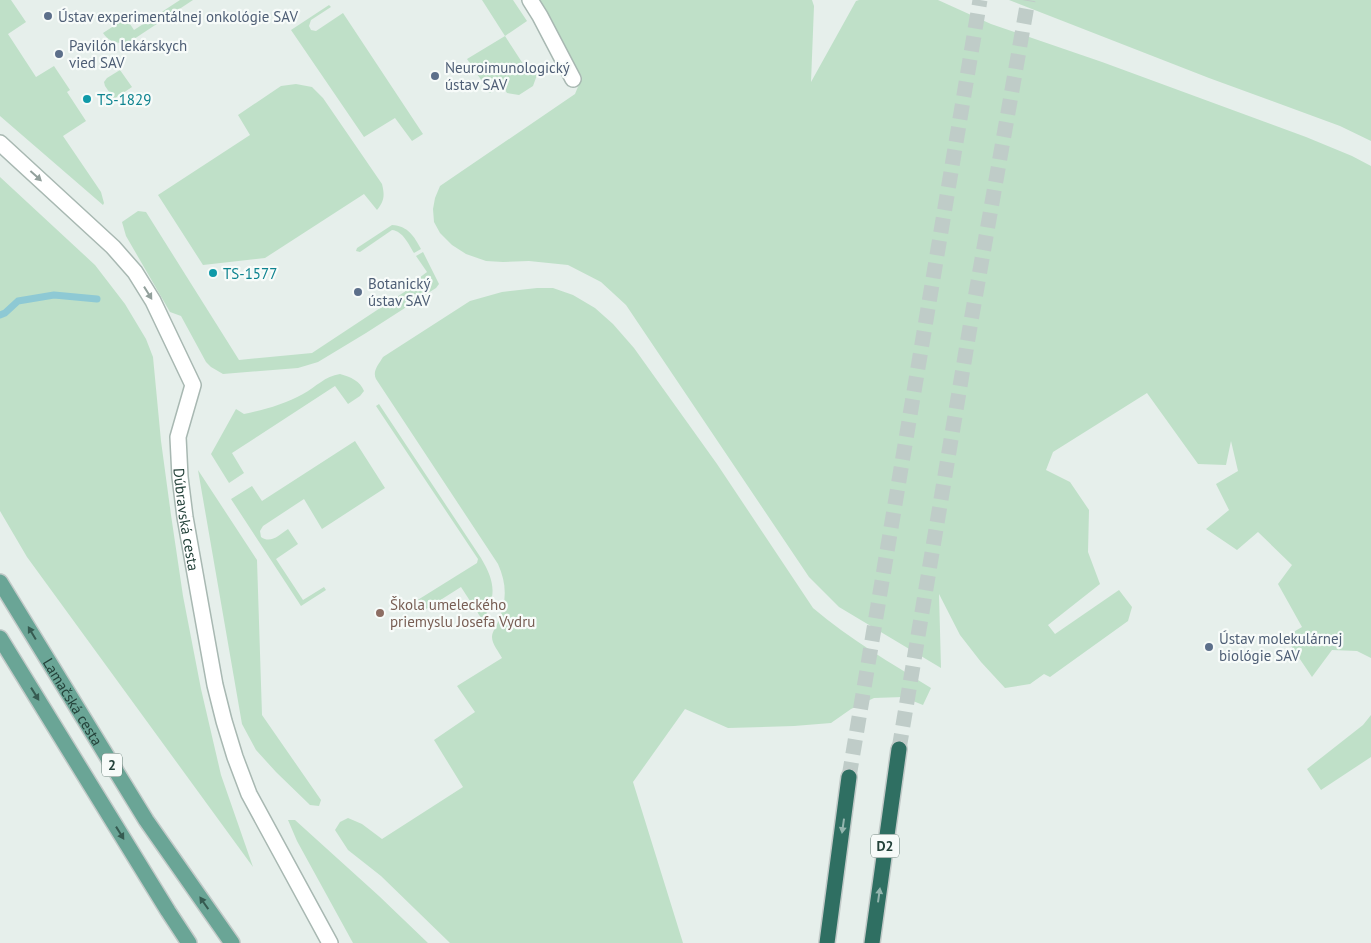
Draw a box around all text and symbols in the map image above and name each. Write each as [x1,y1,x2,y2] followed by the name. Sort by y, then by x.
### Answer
[58,7,298,26] place label: Ústav experimentálnej onkológie SAV
[42,10,54,22] marker: Ústav experimentálnej onkológie SAV
[69,36,187,72] place label: Pavilón lekárskych vied SAV
[53,48,65,60] marker: Pavilón lekárskych vied SAV
[445,58,570,94] place label: Neuroimunologický ústav SAV
[429,70,441,82] marker: Neuroimunologický ústav SAV
[97,90,151,109] place label: TS-1829
[81,93,93,105] marker: TS-1829
[30,170,42,182] one-way arrow
[223,264,277,283] place label: TS-1577
[207,267,219,279] marker: TS-1577
[368,274,431,310] place label: Botanický ústav SAV
[143,286,153,299] one-way arrow
[352,286,364,298] marker: Botanický ústav SAV
[170,467,204,572] street label: Dúbravská cesta
[390,595,535,631] place label: Škola umeleckého priemyslu Josefa Vydru
[374,607,386,619] marker: Škola umeleckého priemyslu Josefa Vydru
[27,627,36,640] one-way arrow
[1219,629,1343,665] place label: Ústav molekulárnej biológie SAV
[1203,641,1215,653] marker: Ústav molekulárnej biológie SAV
[39,654,107,749] street label: Lamačská cesta
[30,687,39,701] one-way arrow
[102,754,122,776] road number: 2
[839,818,847,834] one-way arrow
[115,826,124,839] one-way arrow
[871,834,899,858] road number: D2
[875,886,883,902] one-way arrow
[199,896,209,910] one-way arrow

